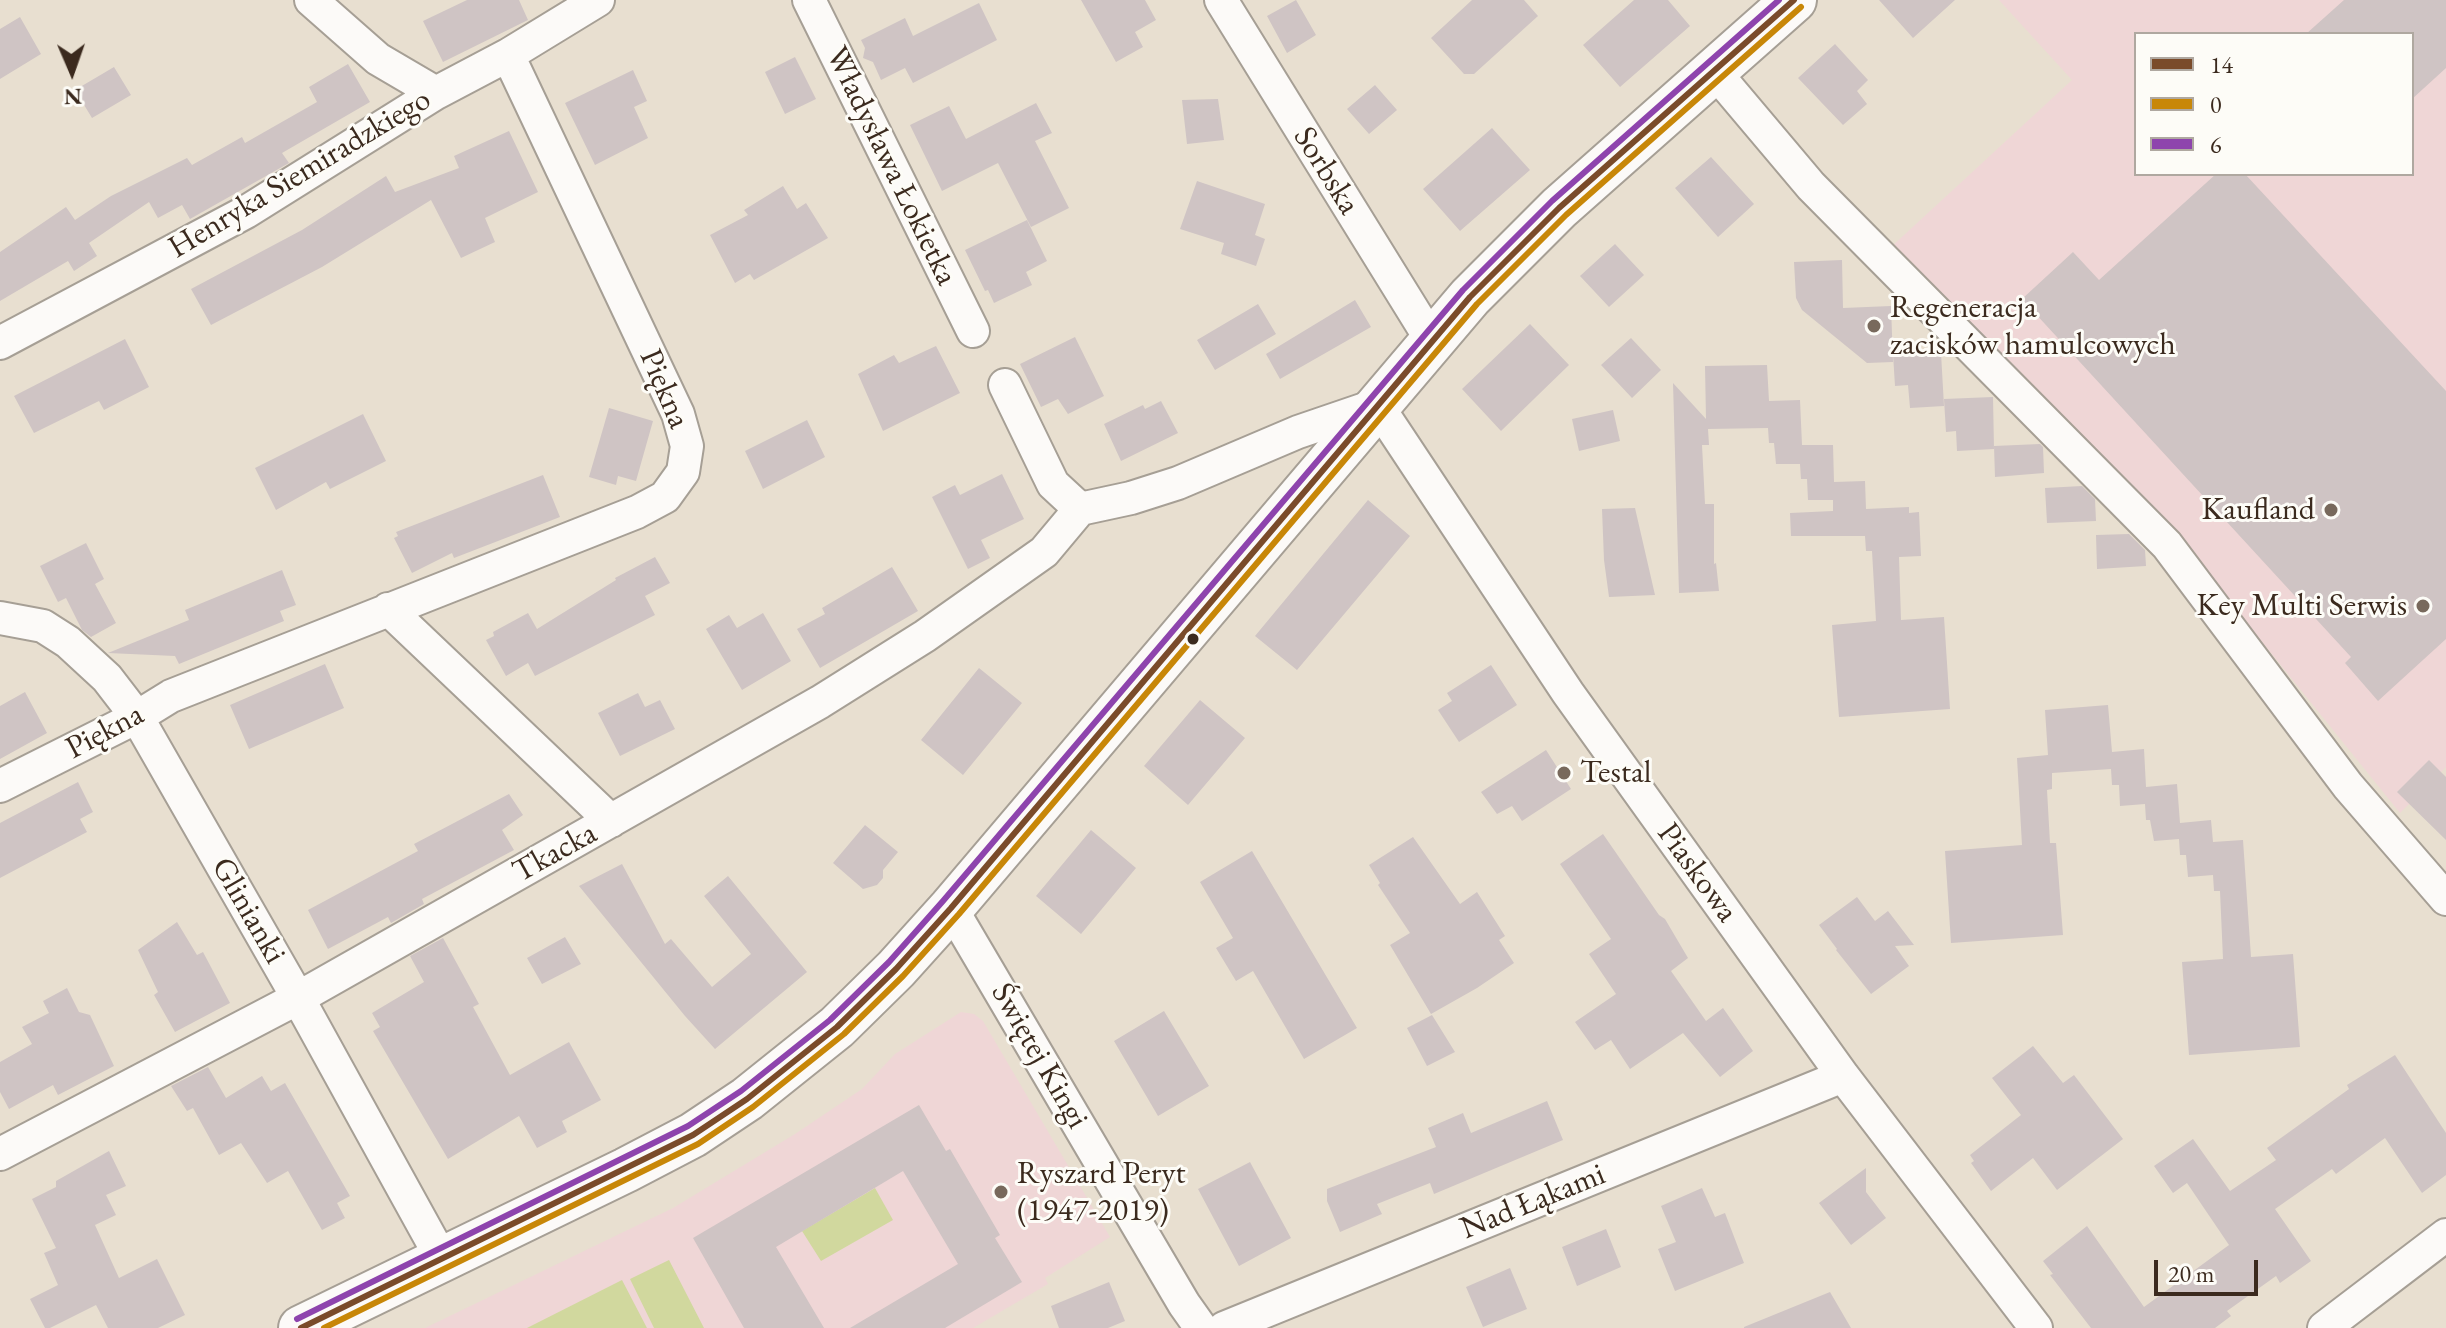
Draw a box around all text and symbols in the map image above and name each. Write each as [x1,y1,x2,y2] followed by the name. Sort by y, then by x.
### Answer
[32,32,112,112] north arrow
[2134,32,2414,176] legend
[817,41,965,291] street label: Władysława Łokietka
[2210,49,2233,80] text: 14
[162,81,438,267] street label: Henryka Siemiradzkiego
[63,82,82,111] text: N
[2210,89,2222,120] text: 0
[1284,120,1368,222] street label: Sorbska
[2210,129,2222,160] text: 6
[1890,289,2176,364] place label: Regeneracja zacisków hamulcowych
[1865,317,1883,335] marker: Regeneracja zacisków hamulcowych
[630,344,698,434] street label: Piękna
[2202,491,2315,529] place label: Kaufland
[2322,501,2340,519] marker: Kaufland
[2197,587,2407,625] place label: Key Multi Serwis
[2414,597,2432,615] marker: Key Multi Serwis
[1185,631,1201,647] unlabelled marker
[60,696,150,768] street label: Piękna
[1580,754,1651,792] place label: Testal
[1555,764,1573,782] marker: Testal
[506,814,604,892] street label: Tkacka
[1648,816,1746,930] street label: Piaskowa
[202,851,294,971] street label: Glinianki
[982,977,1096,1135] street label: Świętej Kingi
[1017,1155,1186,1230] place label: Ryszard Peryt (1947-2019)
[1455,1156,1611,1248] street label: Nad Łąkami
[992,1183,1010,1201] marker: Ryszard Peryt (1947-2019)
[2158,1244,2262,1294] scale bar
[2168,1258,2215,1289] text: 20 m

